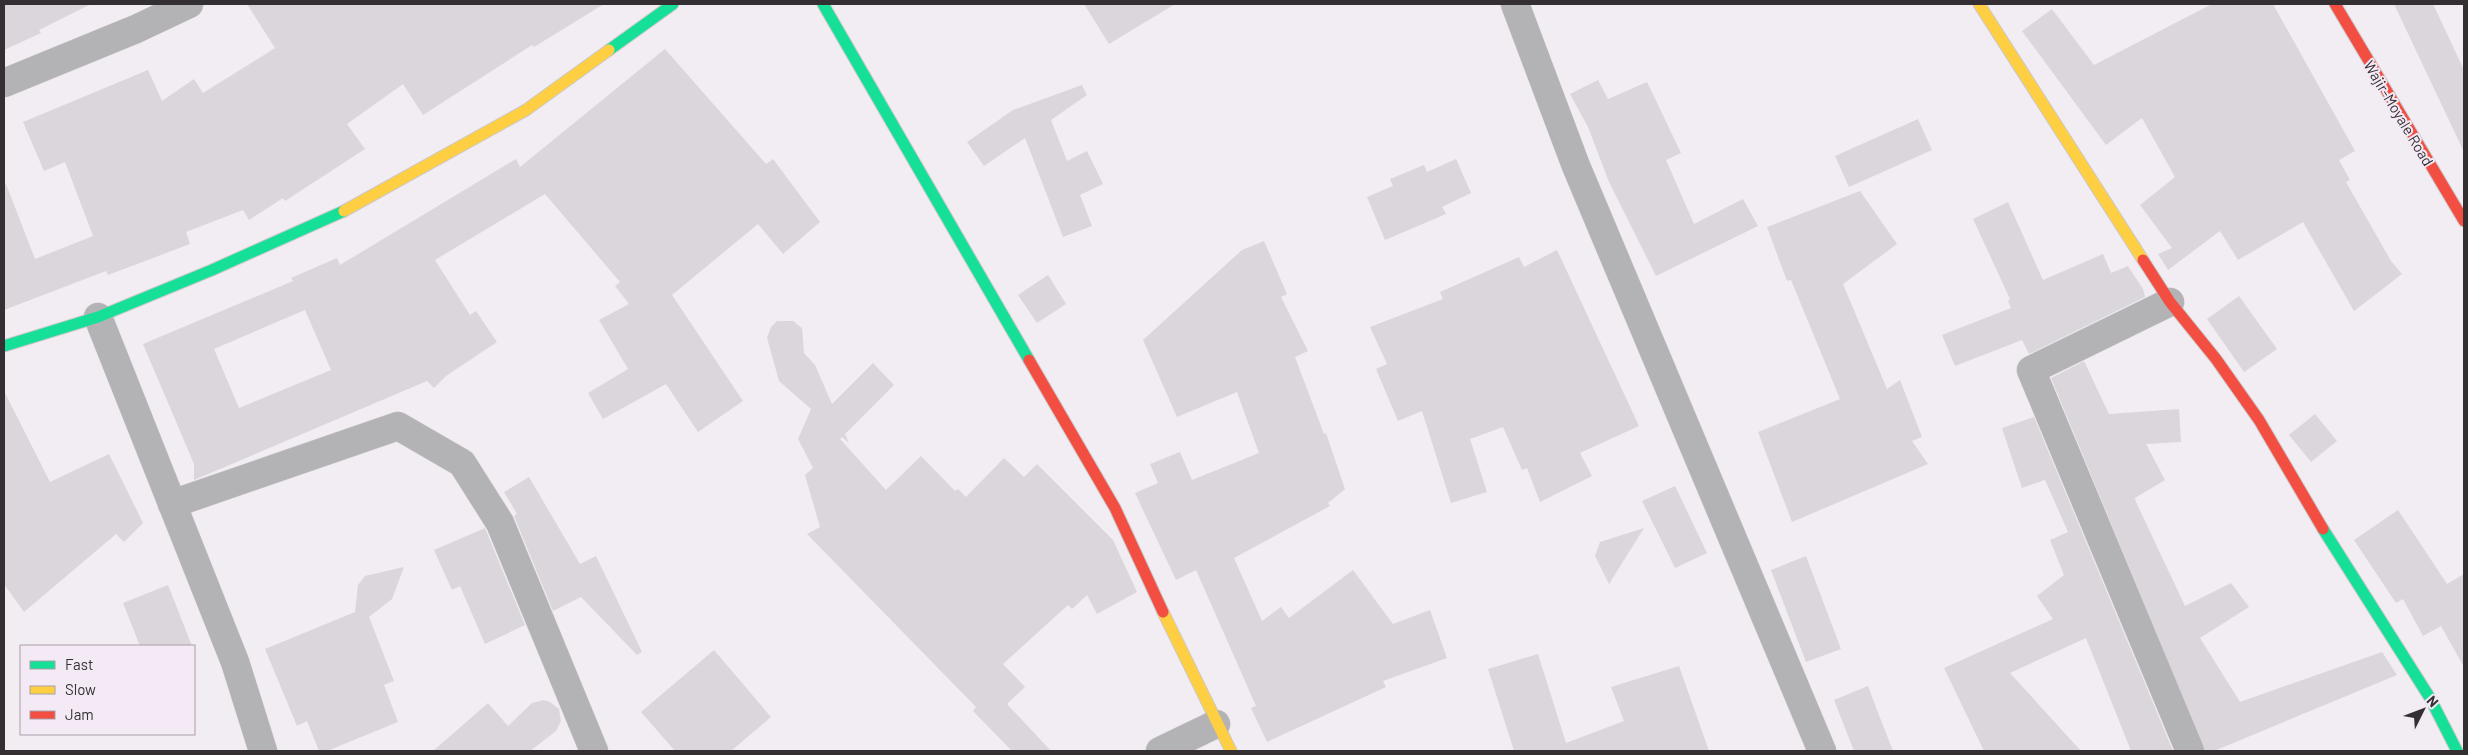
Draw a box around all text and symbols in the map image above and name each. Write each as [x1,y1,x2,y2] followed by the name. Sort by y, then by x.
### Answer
[2360,57,2438,169] street label: Wajir-Moyale Road
[20,645,195,735] legend
[65,655,93,673] text: Fast
[65,680,96,698] text: Slow
[2398,685,2448,735] north arrow
[2424,692,2442,710] text: N
[65,705,94,723] text: Jam

